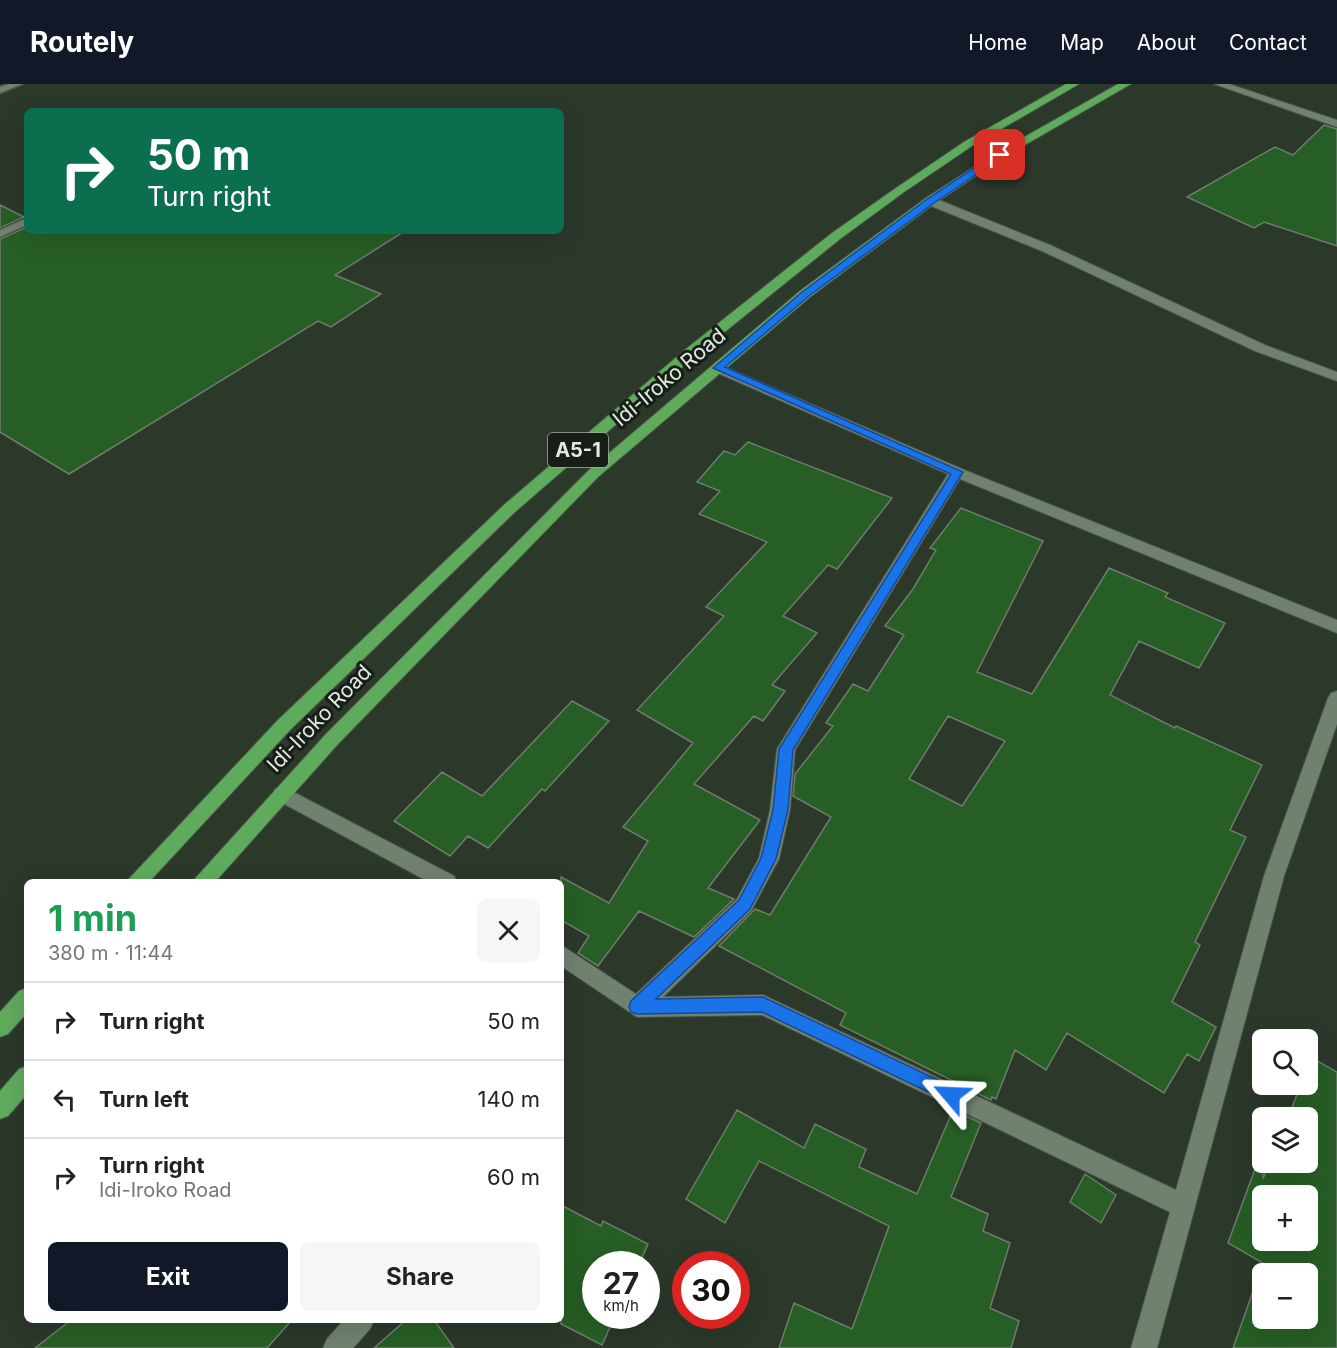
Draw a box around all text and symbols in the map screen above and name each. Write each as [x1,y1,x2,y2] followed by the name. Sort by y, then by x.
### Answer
[30,25,134,59] text: Routely
[968,30,1027,55] text: Home
[1060,30,1104,55] text: Map
[1137,30,1196,55] text: About
[1229,30,1307,55] text: Contact
[147,129,250,180] text: 50 m
[974,129,1025,180] pin
[48,132,126,210] icon: right
[983,138,1016,171] icon: arrive
[147,180,271,213] text: Turn right
[608,323,730,431] street label: Idi-Iroko Road
[548,433,608,467] road number: A5-1
[262,659,376,777] street label: Idi-Iroko Road
[48,896,137,940] text: 1 min
[477,899,540,962] button: close
[48,941,173,965] text: 380 m · 11:44
[48,1005,81,1038] icon: right
[99,1008,205,1034] text: Turn right
[487,1008,540,1034] text: 50 m
[1252,1029,1318,1329] map controls
[1252,1029,1318,1095] button: search
[919,1063,983,1127] position arrow
[48,1083,81,1116] icon: left
[99,1086,189,1112] text: Turn left
[478,1086,540,1112] text: 140 m
[1252,1107,1318,1173] button: layers
[99,1152,205,1178] text: Turn right
[48,1161,81,1194] icon: right
[487,1164,540,1190] text: 60 m
[99,1178,232,1202] text: Idi-Iroko Road
[1252,1185,1318,1251] button: +
[48,1242,288,1311] button: Exit
[300,1242,540,1311] button: Share
[672,1251,750,1329] speed limit sign: 30
[1252,1263,1318,1329] button: −
[603,1265,639,1301] text: 27
[603,1296,639,1315] text: km/h

